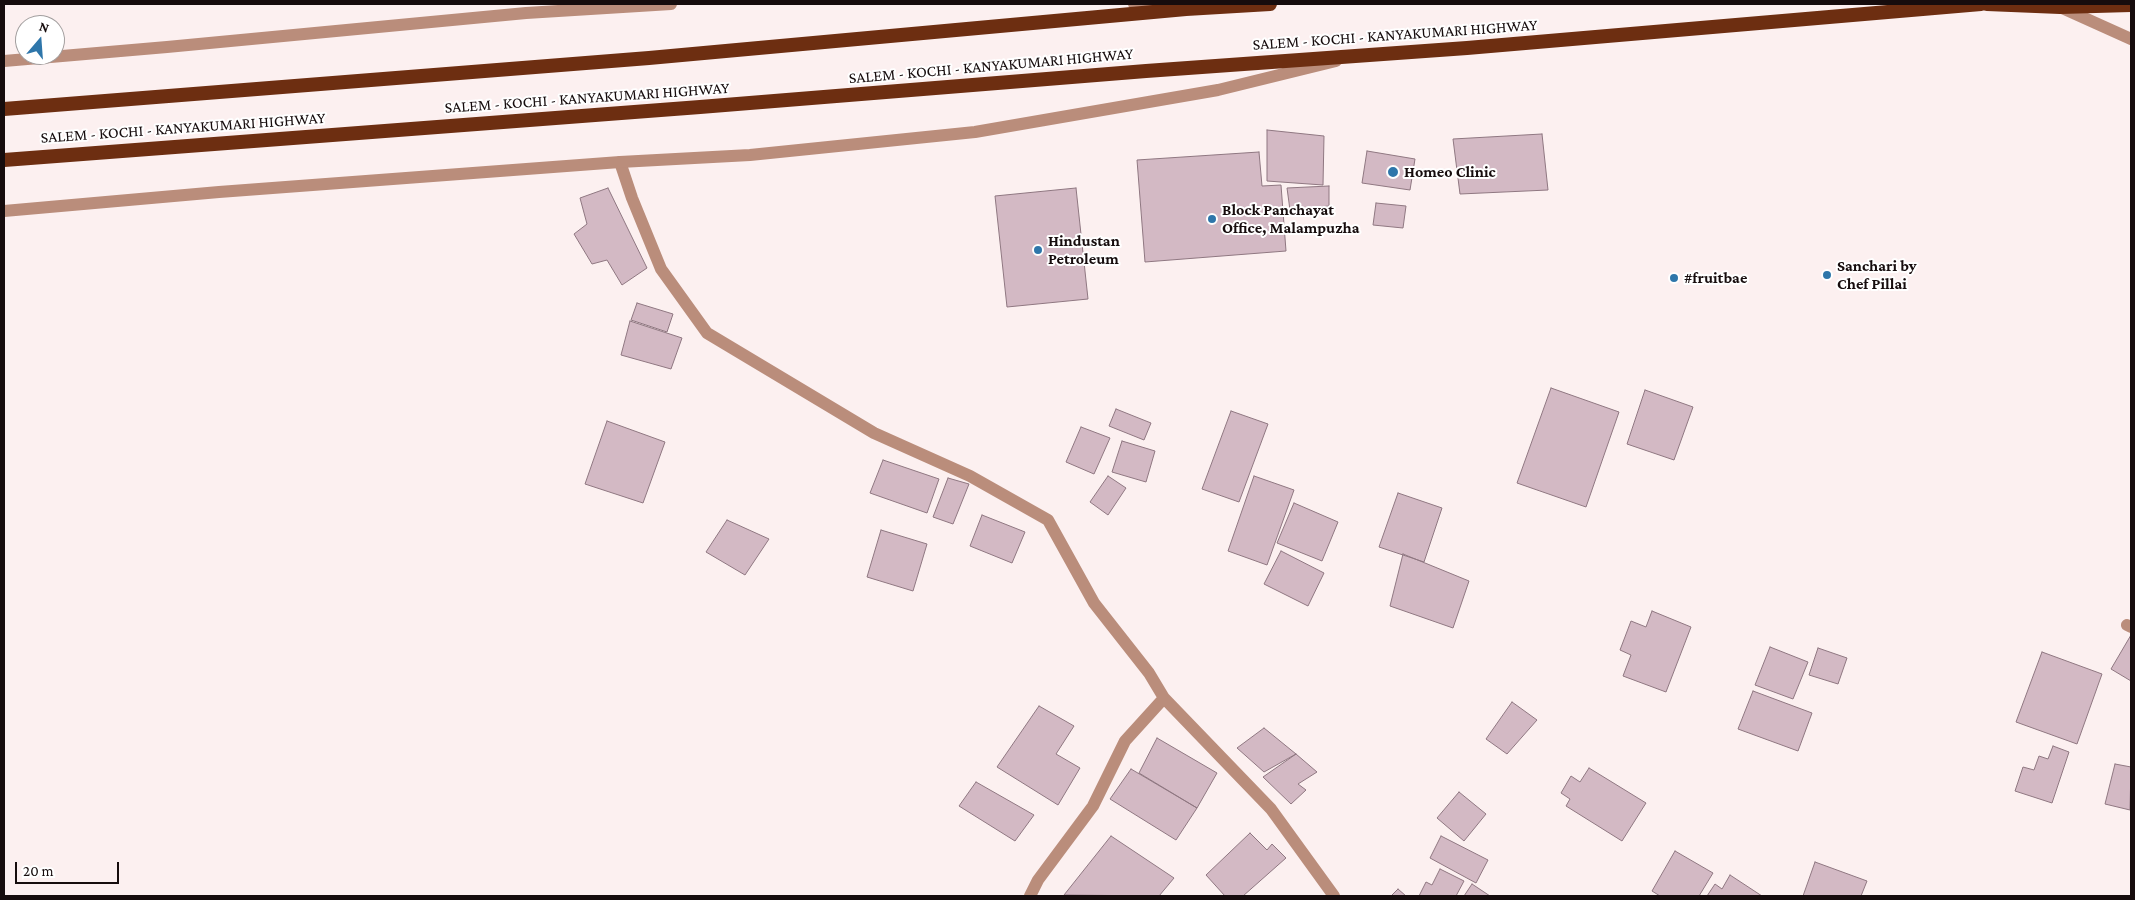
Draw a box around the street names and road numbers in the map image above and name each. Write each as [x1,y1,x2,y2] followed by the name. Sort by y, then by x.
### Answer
[1252,15,1538,55] street label: SALEM - KOCHI - KANYAKUMARI HIGHWAY
[848,44,1134,88] street label: SALEM - KOCHI - KANYAKUMARI HIGHWAY
[444,78,730,118] street label: SALEM - KOCHI - KANYAKUMARI HIGHWAY
[40,108,326,148] street label: SALEM - KOCHI - KANYAKUMARI HIGHWAY

